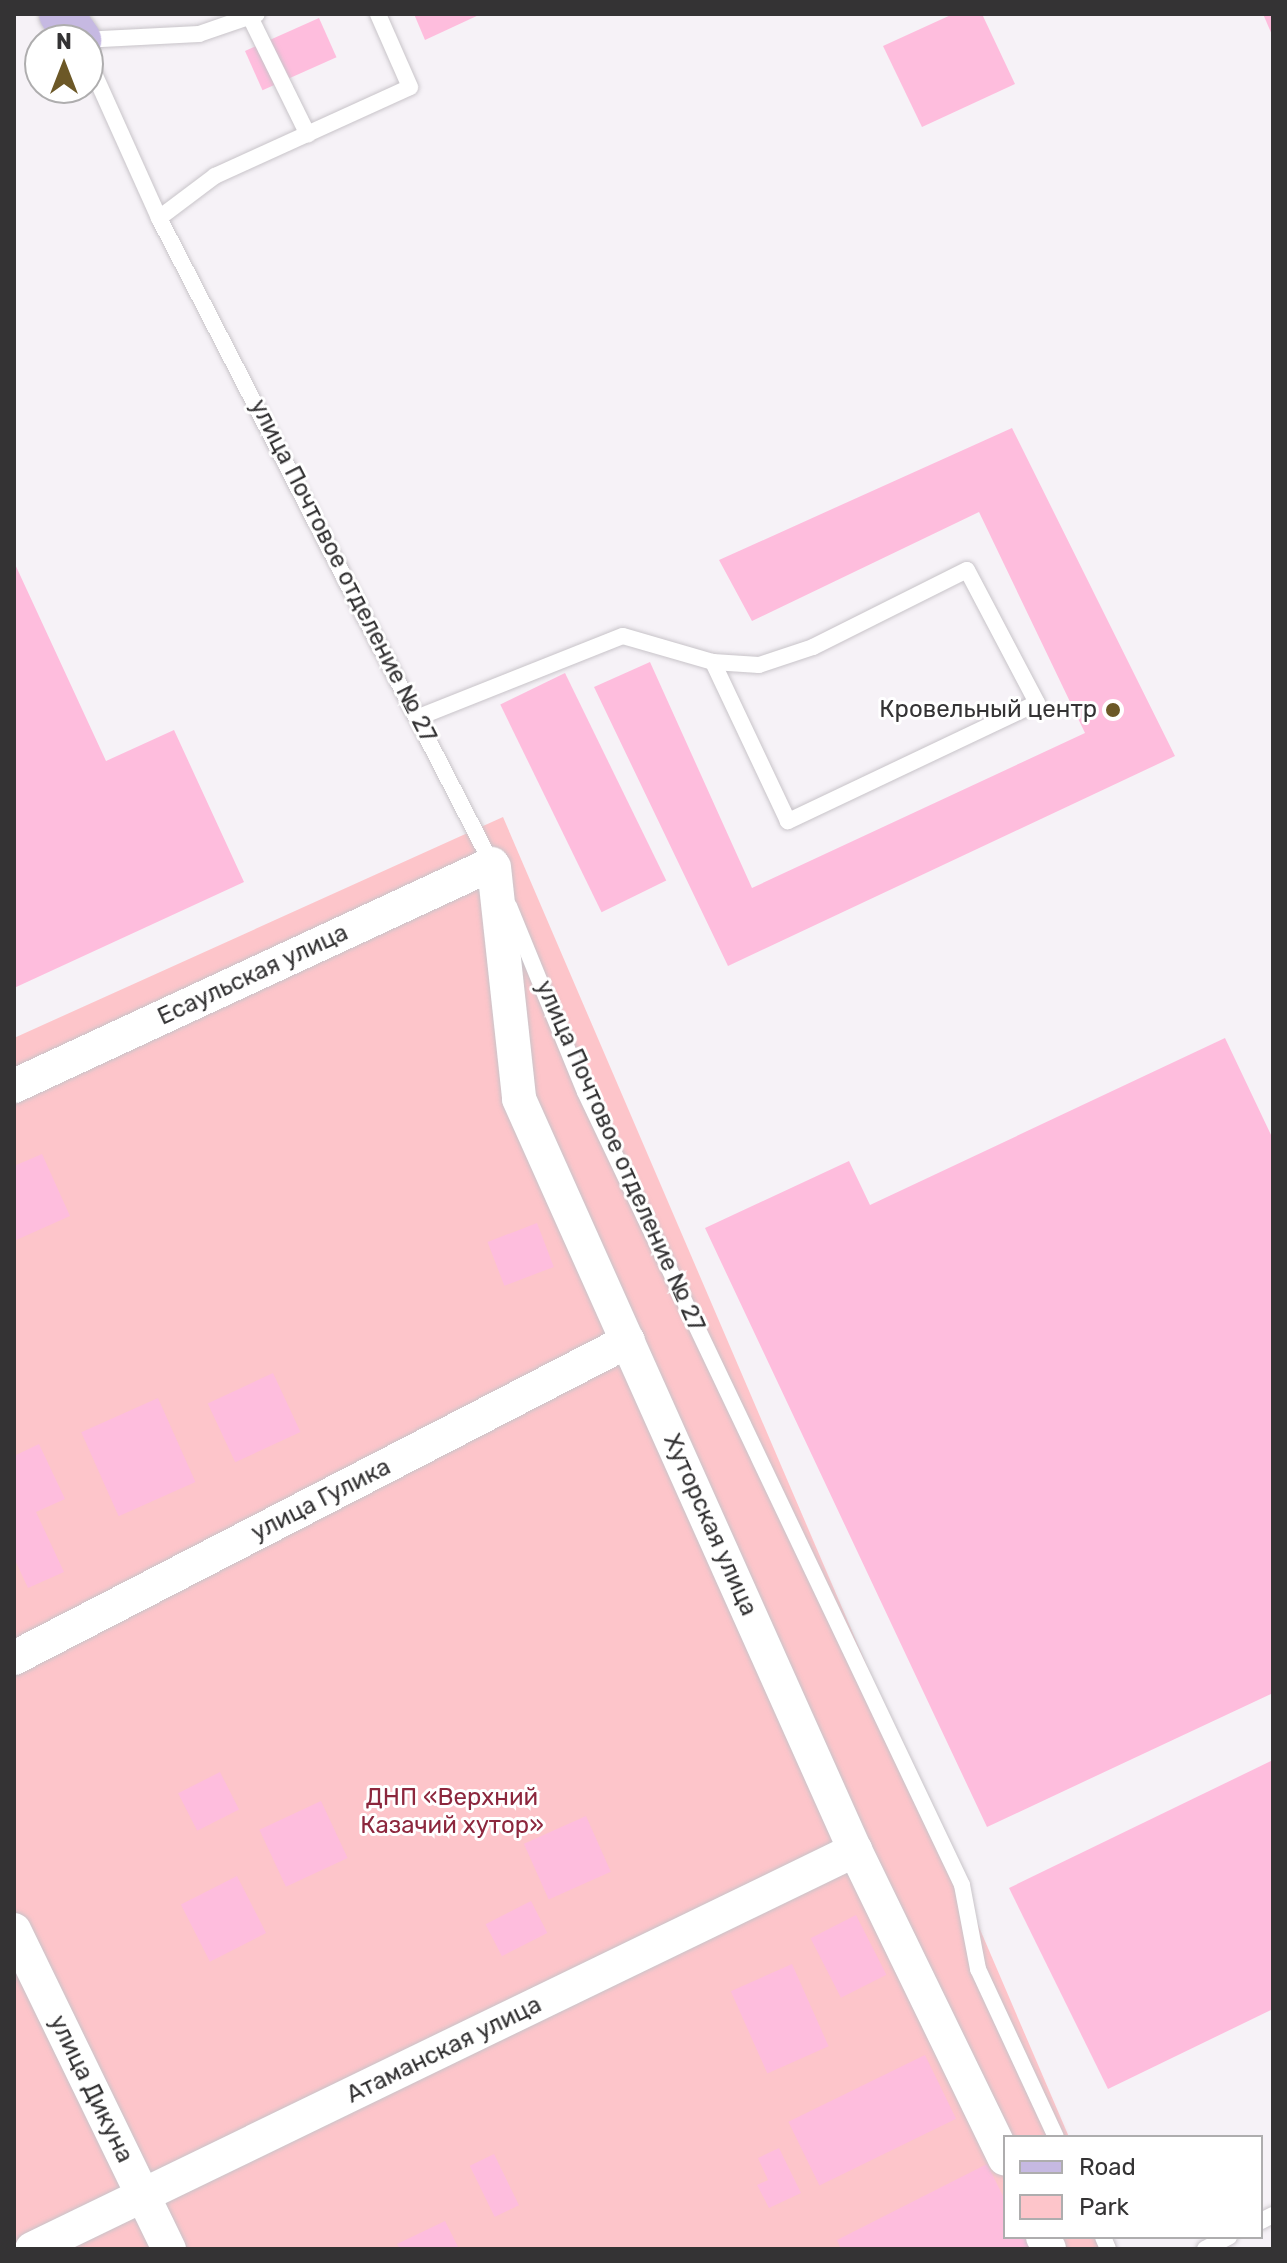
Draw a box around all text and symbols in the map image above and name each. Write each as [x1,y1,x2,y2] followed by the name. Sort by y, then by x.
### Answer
[24,24,104,104] north arrow
[56,28,72,55] text: N
[244,395,442,747] street label: улица Почтовое отделение № 27
[879,696,1097,724] place label: Кровельный центр
[1104,701,1122,719] marker: Кровельный центр
[153,918,353,1032] street label: Есаульская улица
[529,976,711,1336] street label: улица Почтовое отделение № 27
[657,1430,763,1620] street label: Хуторская улица
[246,1453,396,1547] street label: улица Гулика
[360,1784,544,1840] park label: ДНП «Верхний Казачий хутор»
[342,1990,546,2110] street label: Атаманская улица
[43,2011,139,2167] street label: улица Дикуна
[1003,2135,1263,2239] legend
[1079,2153,1136,2181] text: Road
[1079,2193,1129,2221] text: Park

